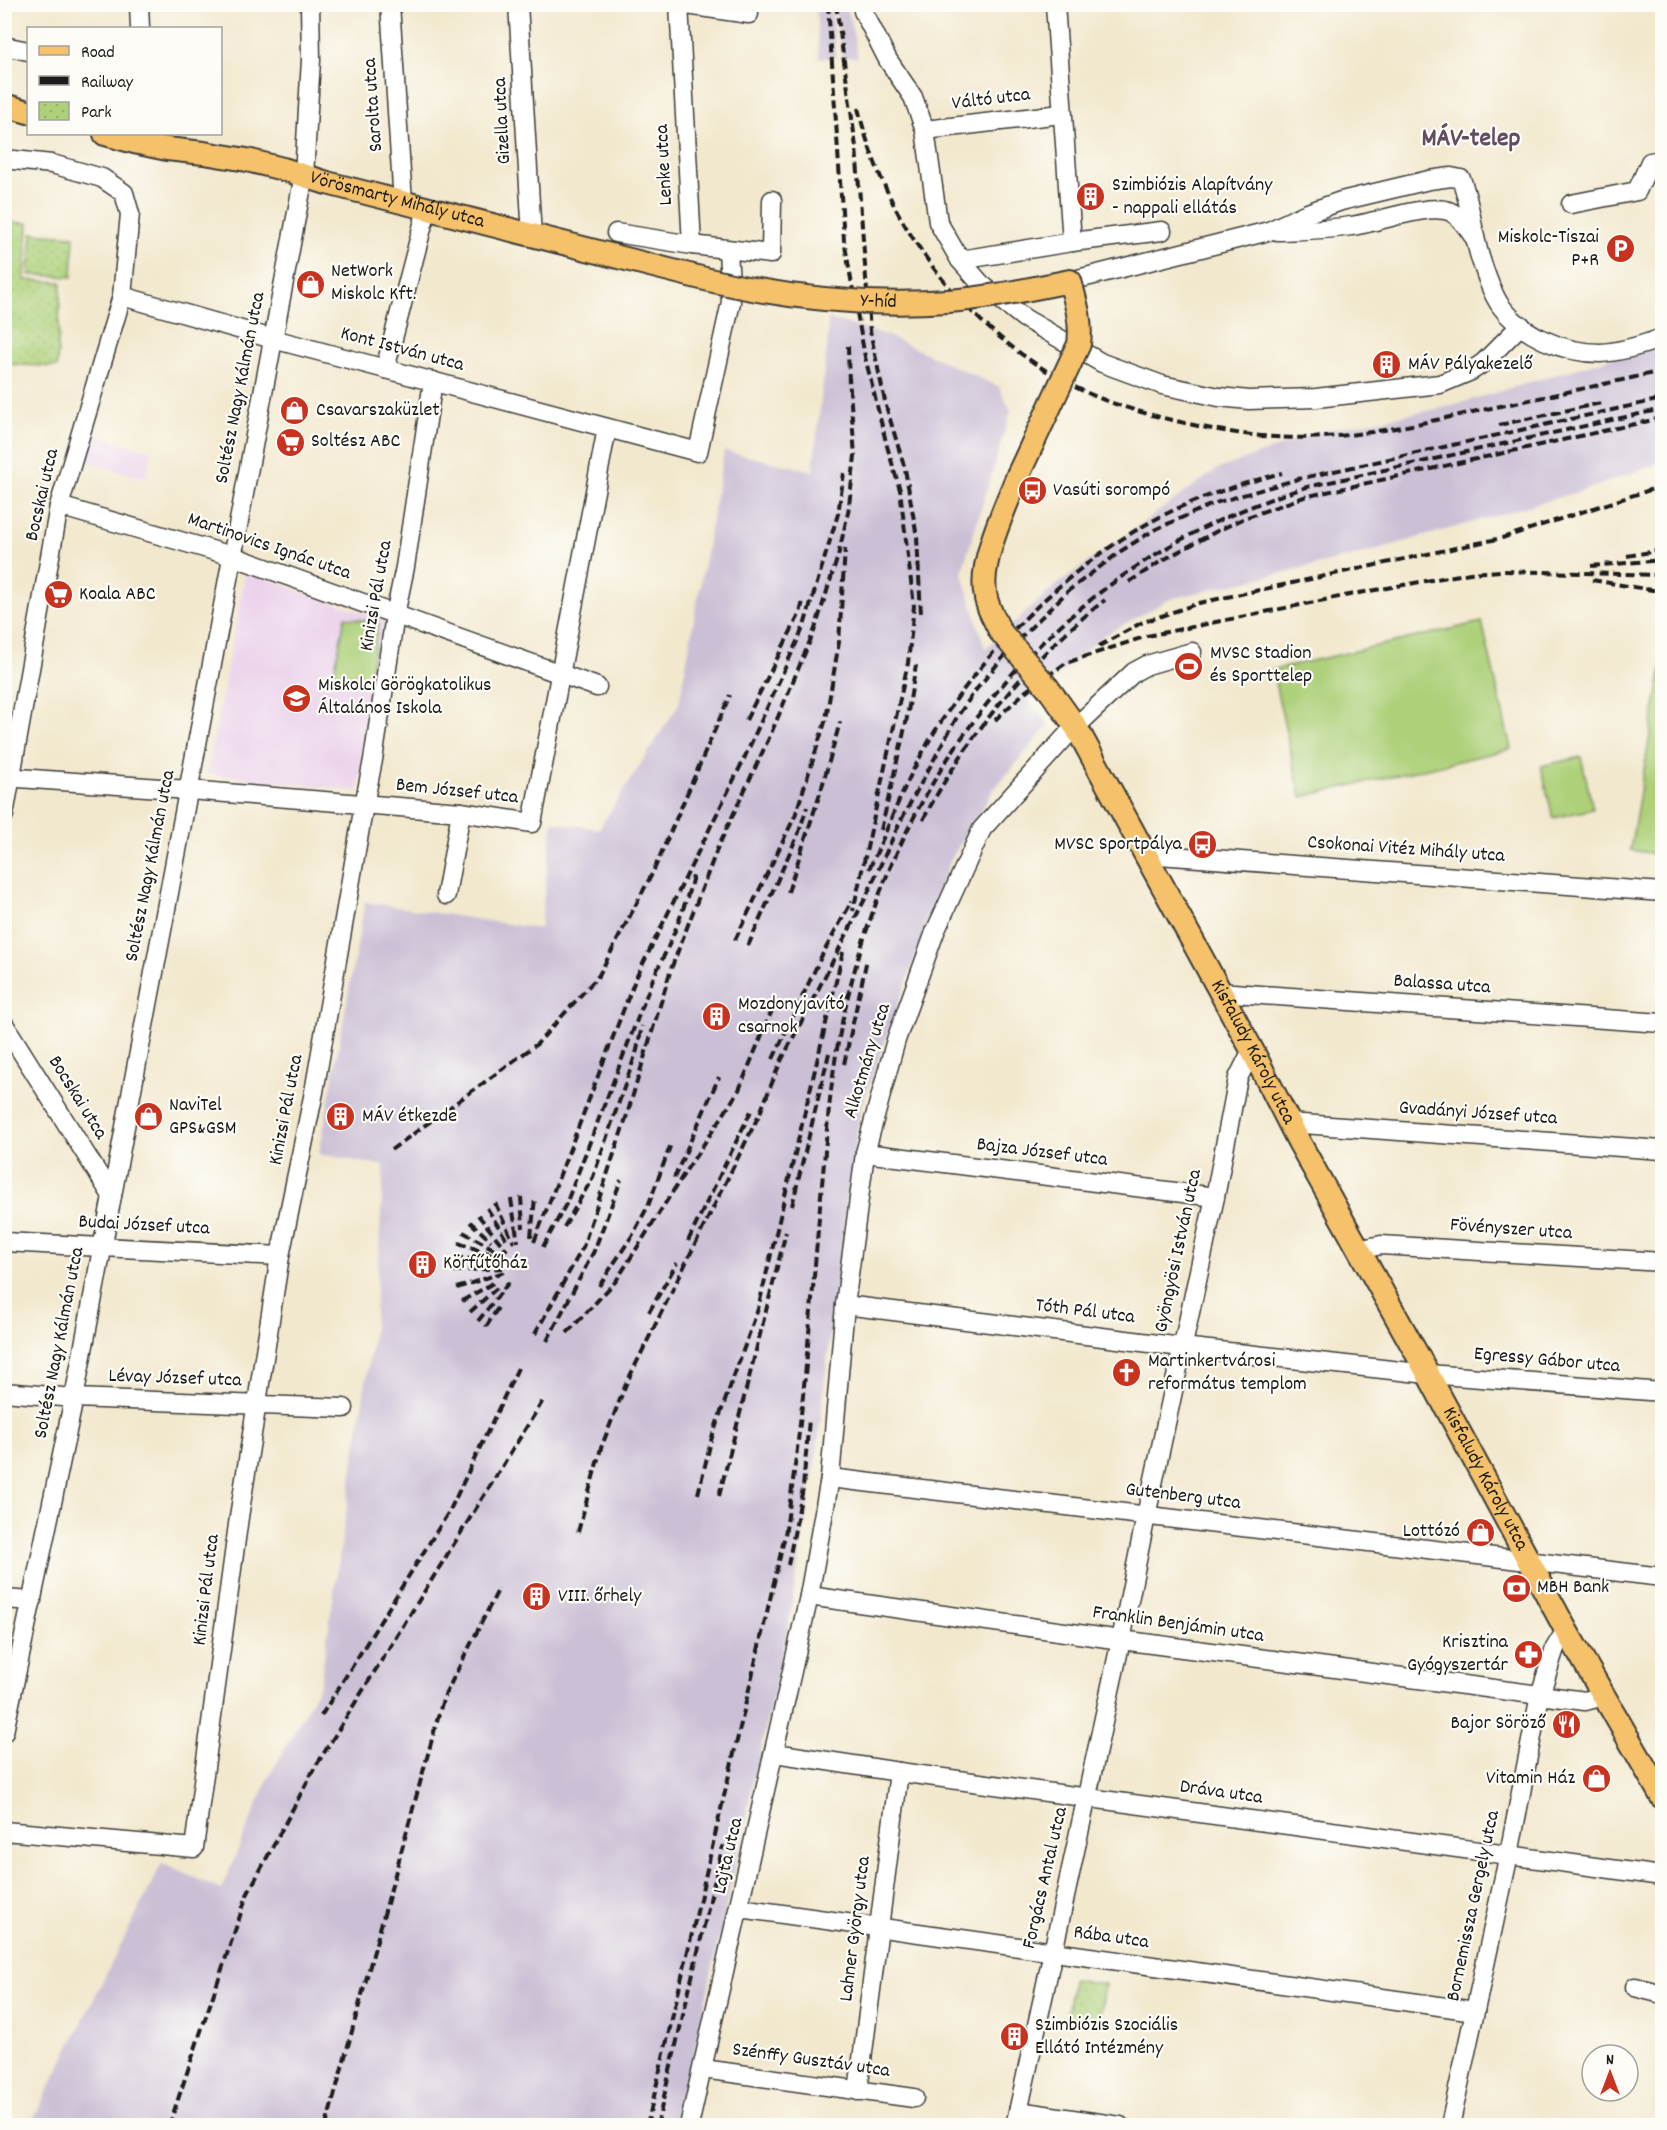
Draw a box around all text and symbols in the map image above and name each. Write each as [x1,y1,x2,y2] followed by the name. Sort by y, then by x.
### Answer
[27,27,222,135] legend
[81,41,115,66] text: Road
[357,57,391,153] street label: Sarolta utca
[81,71,134,96] text: Railway
[487,76,519,165] street label: Gizella utca
[950,81,1032,119] street label: Váltó utca
[81,101,112,126] text: Park
[1422,121,1520,158] district label: MÁV-telep
[649,123,681,206] street label: Lenke utca
[306,164,488,237] street label: Vörösmarty Mihály utca
[1112,172,1273,223] place label: Szimbiózis Alapítvány - nappali ellátás
[1075,181,1107,213] building icon: Szimbiózis Alapítvány - nappali ellátás
[1498,224,1599,275] place label: Miskolc-Tiszai P+R
[1604,233,1636,265] parking icon: Miskolc-Tiszai P+R
[331,258,416,309] place label: NetWork Miskolc Kft.
[294,268,326,300] shop icon: NetWork Miskolc Kft.
[860,288,897,317] street label: Y-híd
[209,289,273,486] street label: Soltész Nagy Kálmán utca
[337,320,468,380] street label: Kont István utca
[1371,349,1403,381] building icon: MÁV Pályakezelő
[1408,351,1533,379] place label: MÁV Pályakezelő
[279,395,311,427] shop icon: Csavarszaküzlet
[316,397,440,425] place label: Csavarszaküzlet
[274,426,306,458] supermarket icon: Soltész ABC
[311,428,400,456] place label: Soltész ABC
[19,445,67,544] street label: Bocskai utca
[1016,475,1048,507] bus stop icon: Vasúti sorompó
[1053,477,1170,505] place label: Vasúti sorompó
[184,506,355,588] street label: Martinovics Ignác utca
[353,538,401,654] street label: Kinizsi Pál utca
[42,579,74,611] supermarket icon: Koala ABC
[79,581,156,609] place label: Koala ABC
[1210,640,1312,691] place label: MVSC Stadion és Sporttelep
[1173,650,1205,682] sports icon: MVSC Stadion és Sporttelep
[318,672,492,723] place label: Miskolci Görögkatolikus Általános Iskola
[281,682,313,714] school or university icon: Miskolci Görögkatolikus Általános Iskola
[119,767,183,964] street label: Soltész Nagy Kálmán utca
[395,772,520,812] street label: Bem József utca
[1187,829,1219,861] bus stop icon: MVSC Sportpálya
[1306,829,1506,871] street label: Csokonai Vitéz Mihály utca
[1054,831,1183,859] place label: MVSC Sportpálya
[1393,968,1492,1002] street label: Balassa utca
[1203,975,1302,1130] street label: Kisfaludy Károly utca
[738,991,845,1042] place label: Mozdonyjavító csarnok
[837,999,899,1122] street label: Alkotmány utca
[701,1000,733,1032] building icon: Mozdonyjavító csarnok
[40,1051,114,1146] street label: Bocskai utca
[263,1052,312,1168] street label: Kinizsi Pál utca
[169,1092,236,1143] place label: NaviTel GPS&GSM
[1398,1094,1559,1134] street label: Gvadányi József utca
[132,1101,164,1133] shop icon: NaviTel GPS&GSM
[325,1101,357,1133] building icon: MÁV étkezde
[362,1103,457,1131] place label: MÁV étkezde
[975,1131,1110,1175] street label: Bajza József utca
[1148,1166,1210,1335] street label: Gyöngyösi István utca
[78,1209,211,1243] street label: Budai József utca
[1449,1212,1574,1248] street label: Fövényszer utca
[28,1244,92,1441] street label: Soltész Nagy Kálmán utca
[406,1248,438,1280] building icon: Körfűtőház
[443,1250,528,1278] place label: Körfűtőház
[1034,1292,1137,1332] street label: Tóth Pál utca
[1473,1341,1622,1381] street label: Egressy Gábor utca
[1148,1348,1307,1399] place label: Martinkertvárosi református templom
[1111,1357,1143,1389] church icon: Martinkertvárosi református templom
[108,1363,243,1395] street label: Lévay József utca
[1434,1402,1535,1557] street label: Kisfaludy Károly utca
[1124,1476,1243,1518] street label: Gutenberg utca
[1465,1516,1497,1548] shop icon: Lottózó
[1403,1518,1460,1546] place label: Lottózó
[186,1532,228,1647] street label: Kinizsi Pál utca
[1500,1572,1532,1604] bank icon: MBH Bank
[1537,1574,1609,1602] place label: MBH Bank
[521,1581,553,1613] building icon: VIII. őrhely
[558,1583,642,1611] place label: VIII. őrhely
[1091,1599,1266,1651] street label: Franklin Benjámin utca
[1407,1629,1509,1680] place label: Krisztina Gyógyszertár
[1513,1639,1545,1671] pharmacy icon: Krisztina Gyógyszertár
[1551,1708,1583,1740] restaurant icon: Bajor Söröző
[1450,1710,1546,1738] place label: Bajor Söröző
[1580,1763,1612,1795] shop icon: Vitamin Ház
[1486,1765,1575,1793] place label: Vitamin Ház
[1178,1773,1265,1813] street label: Dráva utca
[1016,1804,1076,1952] street label: Forgács Antal utca
[1440,1807,1508,2004] street label: Bornemissza Gergely utca
[707,1814,752,1897] street label: Lajta utca
[833,1854,879,2003] street label: Lahner György utca
[1072,1919,1151,1957] street label: Rába utca
[1035,2012,1178,2063] place label: Szimbiózis Szociális Ellátó Intézmény
[998,2021,1030,2053] building icon: Szimbiózis Szociális Ellátó Intézmény
[730,2036,892,2086] street label: Szénffy Gusztáv utca
[1580,2043,1640,2103] north arrow
[1606,2049,1614,2072] text: N

